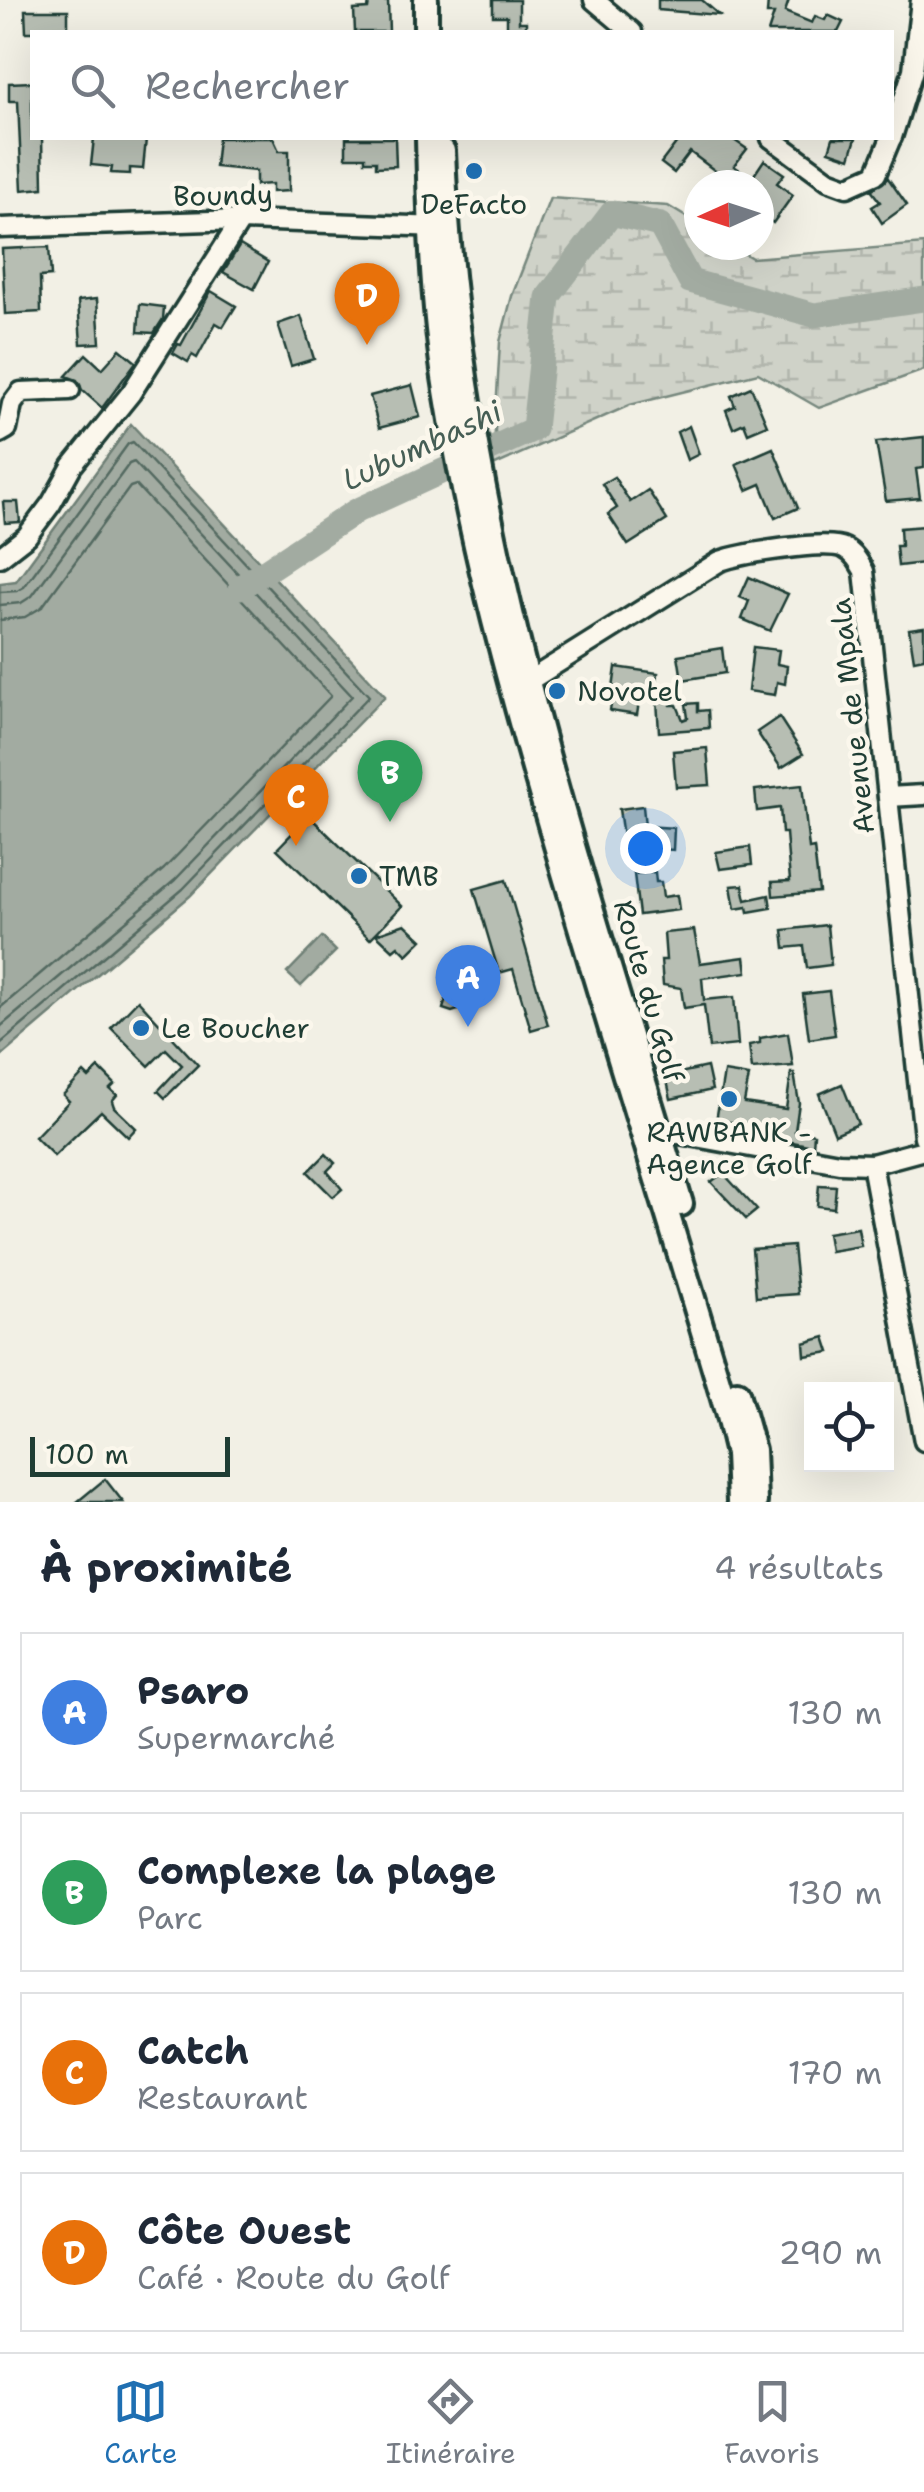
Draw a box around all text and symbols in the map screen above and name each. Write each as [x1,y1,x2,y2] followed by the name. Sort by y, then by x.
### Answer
[30,30,894,140] search box
[65,58,120,113] icon: search
[145,60,350,111] text: Rechercher
[463,160,485,182] marker: DeFacto
[684,170,774,260] north arrow
[173,175,273,215] street label: Boundy
[421,185,527,223] place label: DeFacto
[334,262,400,345] pin: D
[335,390,509,500] water label: Lubumbashi
[821,596,883,836] street label: Avenue de Mpala
[577,672,682,710] place label: Novotel
[546,680,568,702] marker: Novotel
[358,740,422,822] pin: B
[264,764,328,846] pin: C
[620,823,671,874] your location
[379,857,439,895] place label: TMB
[348,865,370,887] marker: TMB
[605,895,693,1087] street label: Route du Golf
[436,944,500,1027] pin: A
[161,1009,310,1047] place label: Le Boucher
[130,1017,152,1039] marker: Le Boucher
[718,1088,740,1110] marker: RAWBANK - Agence Golf
[646,1113,813,1183] place label: RAWBANK - Agence Golf
[804,1382,894,1472] map controls
[804,1382,894,1472] button: locate
[30,1432,230,1476] scale bar
[45,1435,129,1473] text: 100 m
[40,1539,293,1595] text: À proximité
[714,1546,884,1589] text: 4 résultats
[137,1665,249,1716] text: Psaro
[62,1691,87,1734] text: A
[787,1691,882,1734] text: 130 m
[137,1716,336,1759] text: Supermarché
[137,1845,496,1896] text: Complexe la plage
[65,1871,84,1914] text: B
[787,1871,882,1914] text: 130 m
[137,1896,203,1939] text: Parc
[137,2025,249,2076] text: Catch
[65,2051,84,2094] text: C
[788,2051,882,2094] text: 170 m
[137,2076,308,2119] text: Restaurant
[137,2205,351,2256] text: Côte Ouest
[63,2231,86,2274] text: D
[779,2231,882,2274] text: 290 m
[137,2256,450,2299] text: Café · Route du Golf
[104,2374,178,2472] tab: Carte
[386,2374,516,2472] tab: Itinéraire
[724,2374,820,2472] tab: Favoris

